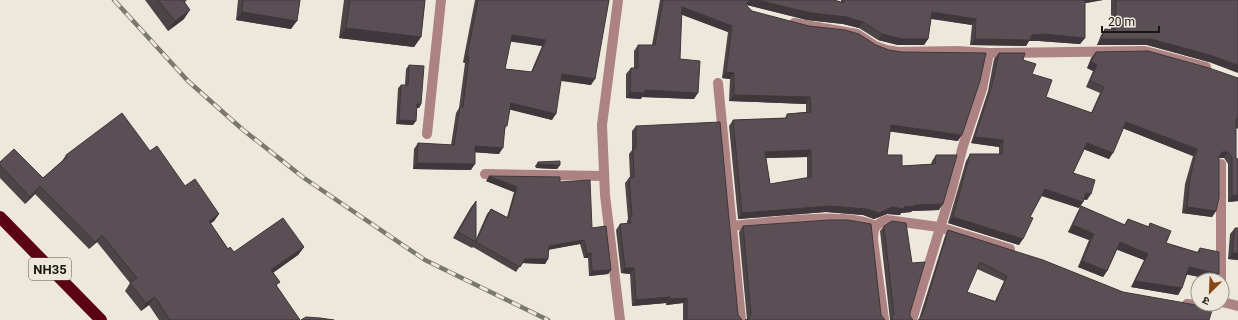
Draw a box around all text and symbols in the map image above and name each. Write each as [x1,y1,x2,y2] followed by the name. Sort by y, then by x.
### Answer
[1102,8,1159,34] scale bar
[1108,15,1135,29] text: 20 m
[29,258,71,280] road number: NH35
[1190,272,1230,312] north arrow
[1200,293,1212,308] text: उ

